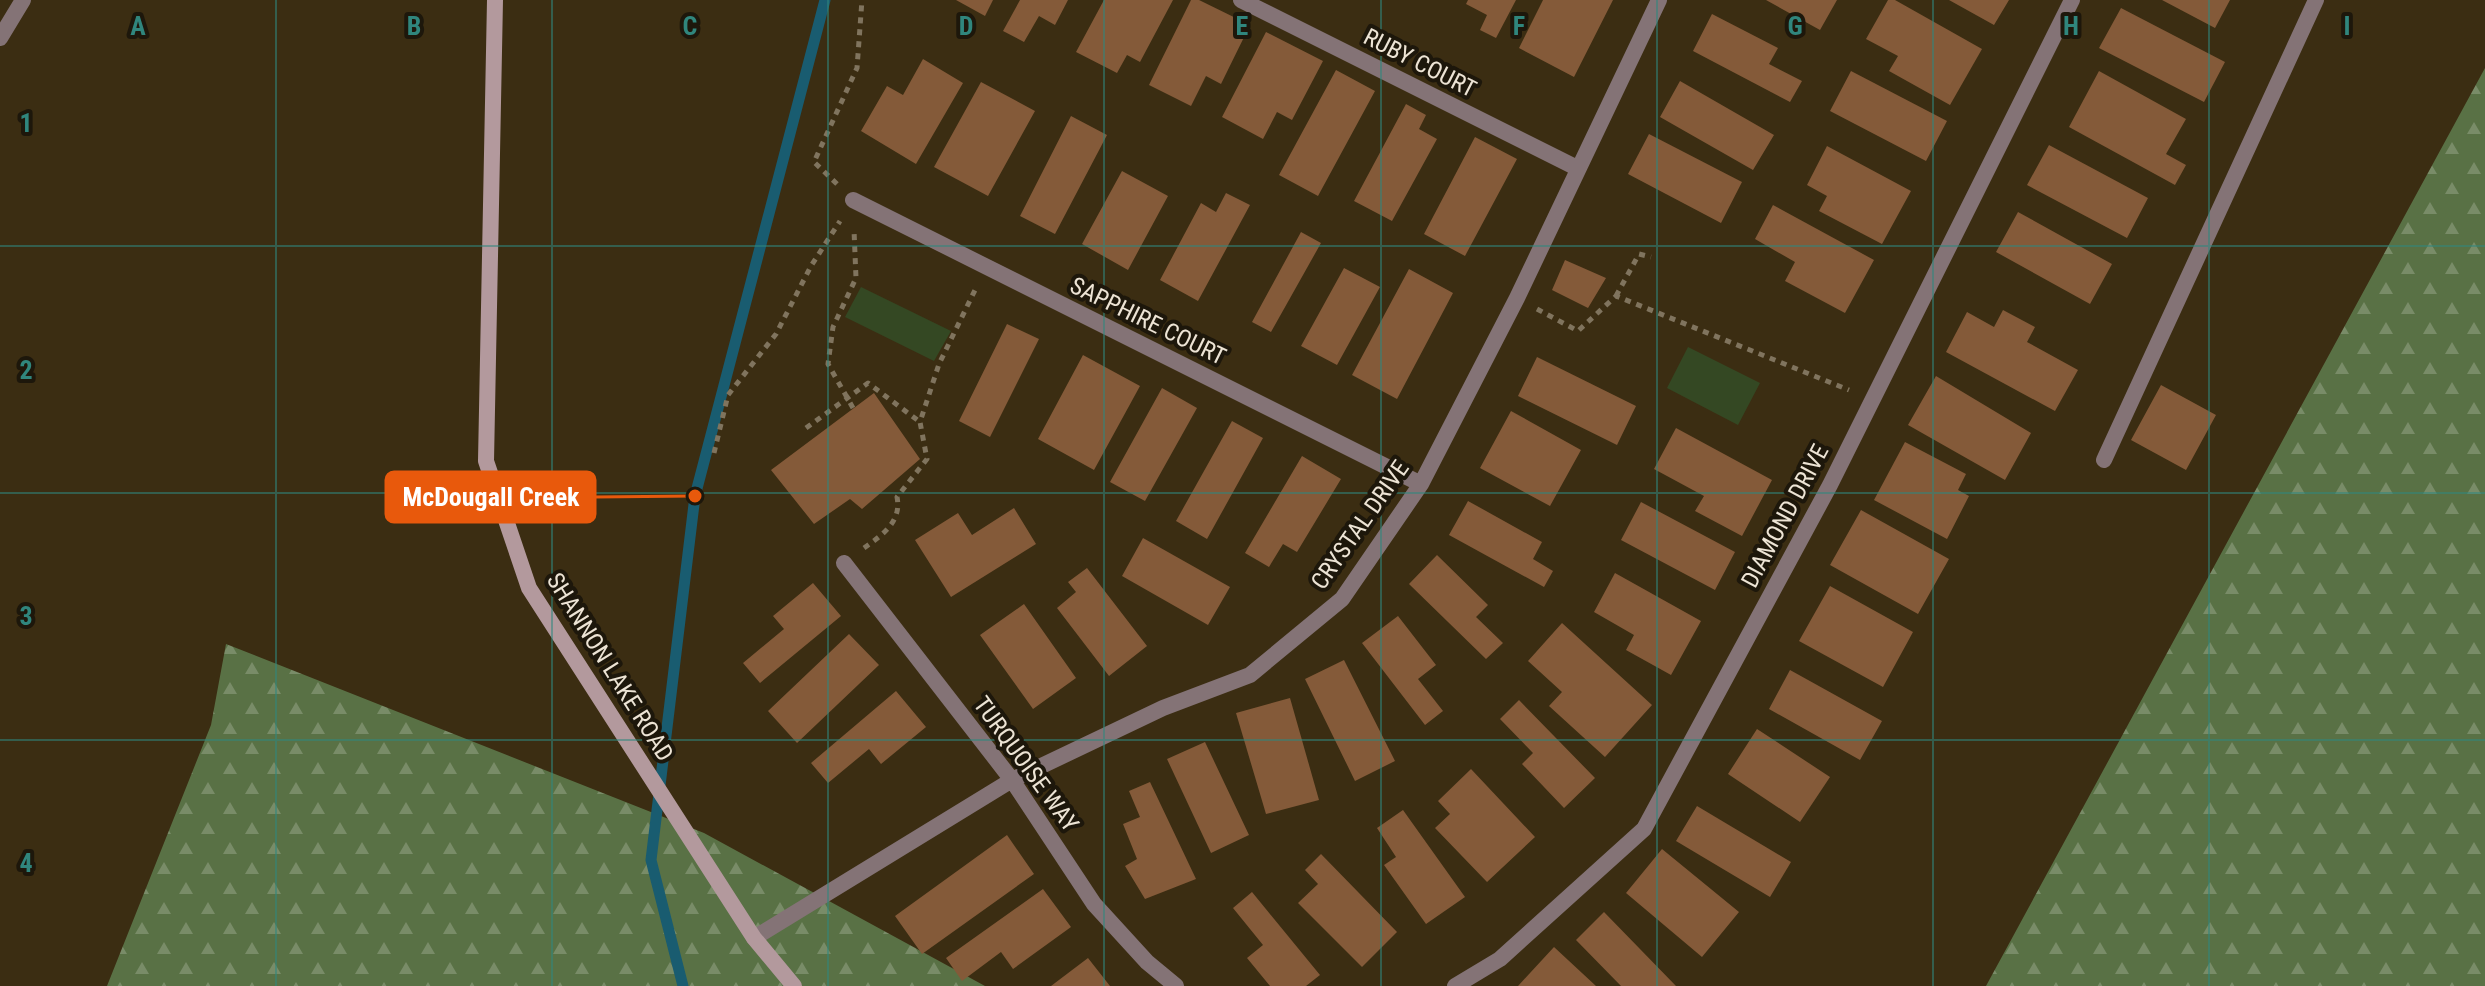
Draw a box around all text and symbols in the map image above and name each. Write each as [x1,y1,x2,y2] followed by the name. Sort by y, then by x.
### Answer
[130,11,146,41] text: A
[407,11,421,41] text: B
[683,11,698,41] text: C
[959,11,973,41] text: D
[1236,11,1249,41] text: E
[1513,11,1525,41] text: F
[1787,11,1803,41] text: G
[2063,11,2079,41] text: H
[2343,11,2351,41] text: I
[1359,23,1481,103] street label: RUBY COURT
[19,108,33,138] text: 1
[1066,271,1230,371] street label: SAPPHIRE COURT
[19,355,33,385] text: 2
[1736,440,1835,592] street label: DIAMOND DRIVE
[1305,455,1415,595] street label: CRYSTAL DRIVE
[386,472,595,522] callout: McDougall Creek
[402,482,580,512] text: McDougall Creek
[541,568,679,766] street label: SHANNON LAKE ROAD
[19,601,33,631] text: 3
[968,691,1085,837] street label: TURQUOISE WAY
[19,848,33,878] text: 4

